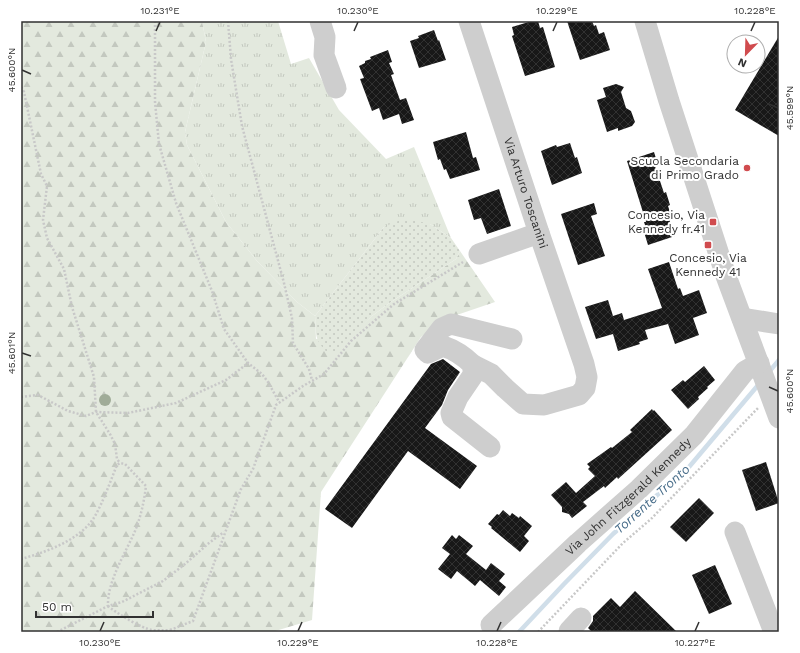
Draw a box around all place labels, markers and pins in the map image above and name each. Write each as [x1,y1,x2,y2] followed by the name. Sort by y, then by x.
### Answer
[631,154,739,182] place label: Scuola Secondaria di Primo Grado
[742,163,752,173] marker: Scuola Secondaria di Primo Grado
[627,208,705,236] place label: Concesio, Via Kennedy fr.41
[708,217,718,227] marker: Concesio, Via Kennedy fr.41
[703,240,713,250] marker: Concesio, Via Kennedy 41
[669,251,747,279] place label: Concesio, Via Kennedy 41

